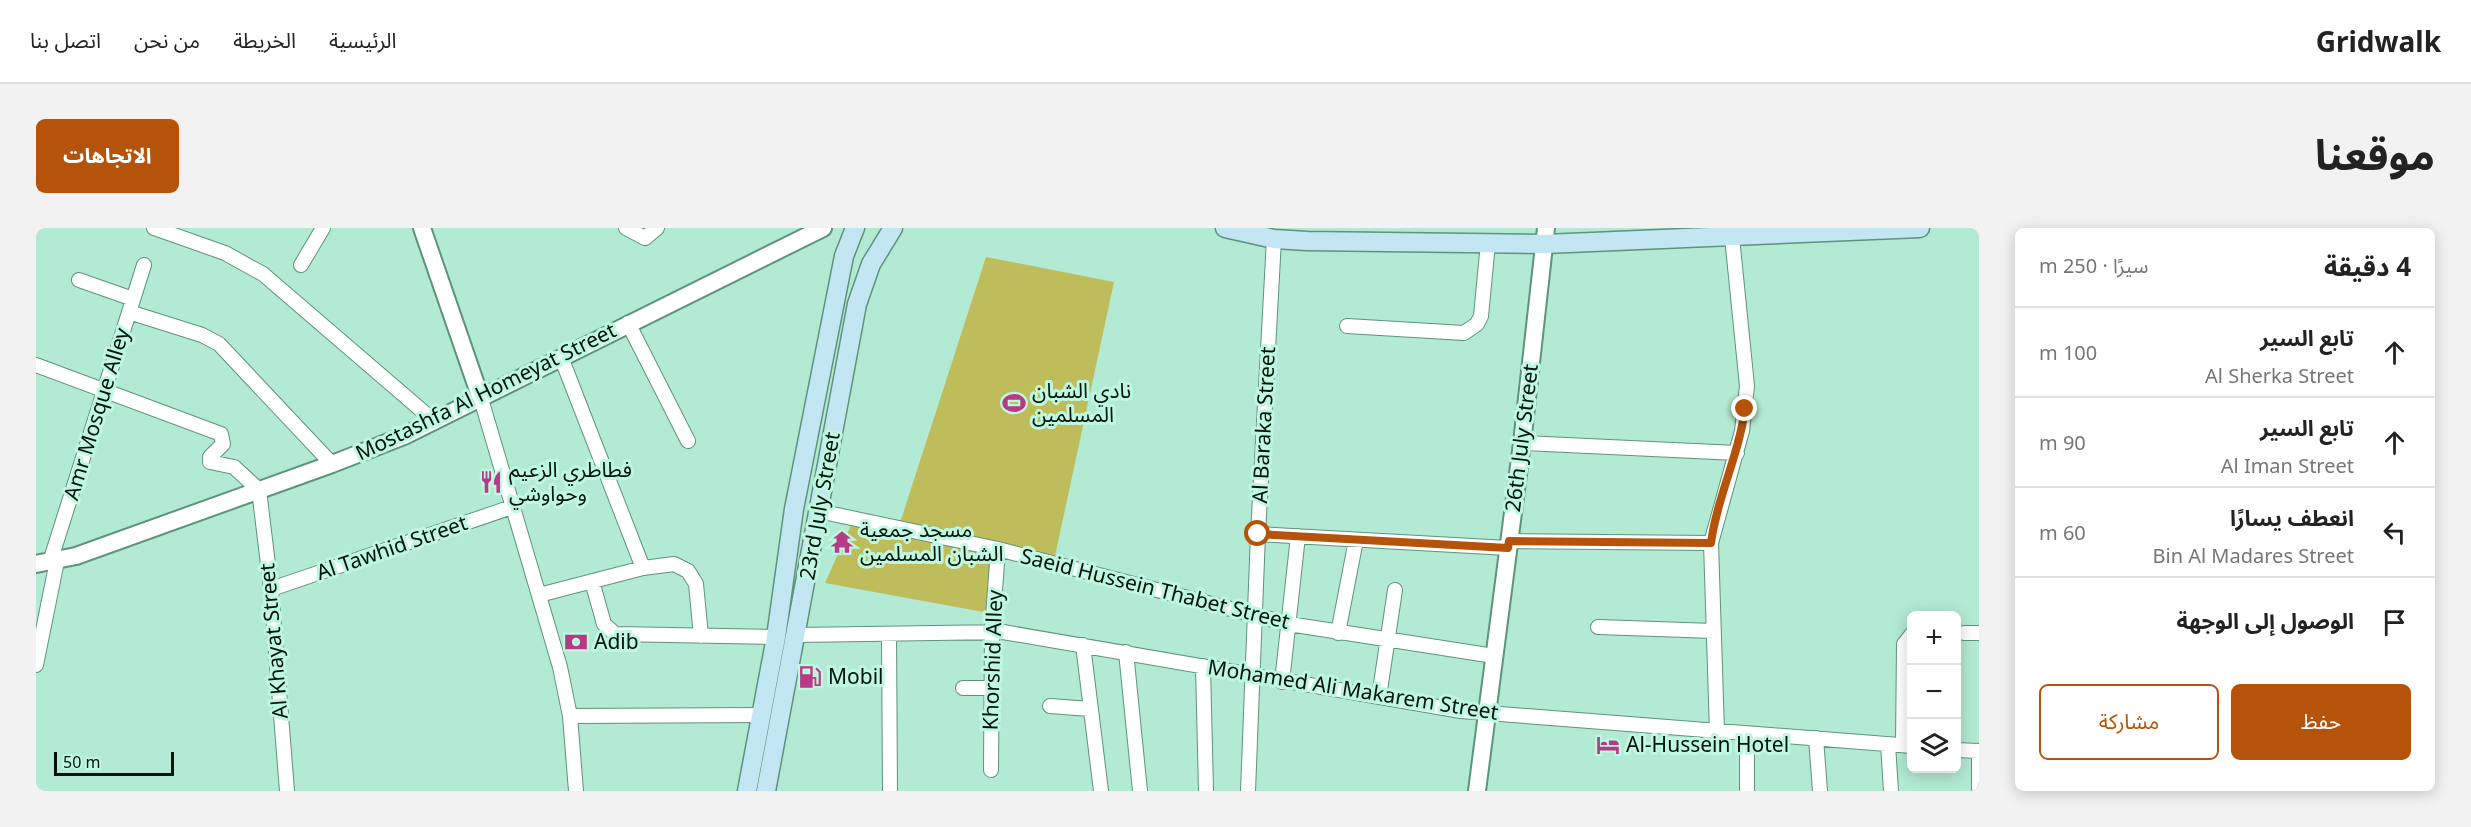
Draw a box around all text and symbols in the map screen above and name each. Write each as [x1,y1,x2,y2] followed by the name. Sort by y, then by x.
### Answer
[2316,22,2441,60] text: Gridwalk
[30,26,101,54] text: اتصل بنا
[134,26,200,54] text: من نحن
[233,26,296,54] text: الخريطة
[329,26,397,54] text: الرئيسية
[36,119,179,193] button: الاتجاهات
[2315,125,2435,182] text: موقعنا
[2324,248,2411,284] text: 4 دقيقة
[2039,252,2148,279] text: سيرًا · 250 m
[351,316,621,466] street label: Mostashfa Al Homeyat Street
[2260,322,2354,352] text: تابع السير
[57,324,136,503] street label: Amr Mosque Alley
[2378,336,2411,369] icon: ahead
[2039,339,2097,366] text: 100 m
[1245,345,1281,504] street label: Al Baraka Street
[1498,362,1544,514] street label: 26th July Street
[2205,362,2354,389] text: Al Sherka Street
[1032,376,1131,428] place label: نادي الشبان المسلمين
[1001,390,1027,416] sports icon: نادي الشبان المسلمين
[1731,395,1757,421] route end
[2260,412,2354,442] text: تابع السير
[2378,426,2411,459] icon: ahead
[792,429,846,582] street label: 23rd July Street
[2039,429,2086,456] text: 90 m
[2221,452,2354,479] text: Al Iman Street
[509,455,632,510] place label: فطاطري الزعيم وحواوشي
[478,469,504,495] restaurant icon: فطاطري الزعيم وحواوشي
[2230,502,2354,532] text: انعطف يسارًا
[312,508,471,586] street label: Al Tawhid Street
[860,515,1004,567] place label: مسجد جمعية الشبان المسلمين
[2378,516,2411,549] icon: left
[2039,519,2086,546] text: 60 m
[1244,520,1270,546] route start
[829,529,855,555] temple icon: مسجد جمعية الشبان المسلمين
[1018,541,1293,635] street label: Saeid Hussein Thabet Street
[2153,542,2354,569] text: Bin Al Madares Street
[252,562,294,720] street label: Al Khayat Street
[976,589,1008,731] street label: Khorshid Alley
[2176,605,2354,635] text: الوصول إلى الوجهة
[2378,606,2411,639] icon: arrive
[1907,611,1961,773] map controls
[1907,611,1961,665] button: +
[594,627,639,655] place label: Adib
[563,629,589,655] bank icon: Adib
[1206,652,1501,726] street label: Mohamed Ali Makarem Street
[828,662,884,690] place label: Mobil
[797,664,823,690] fuel station icon: Mobil
[1907,665,1961,719] button: −
[2039,684,2219,760] button: مشاركة
[2231,684,2411,760] button: حفظ
[1907,719,1961,773] button: layers
[1626,730,1789,758] place label: Al-Hussein Hotel
[1595,732,1621,758] hotel icon: Al-Hussein Hotel
[54,749,174,776] scale bar
[63,751,100,773] text: 50 m

